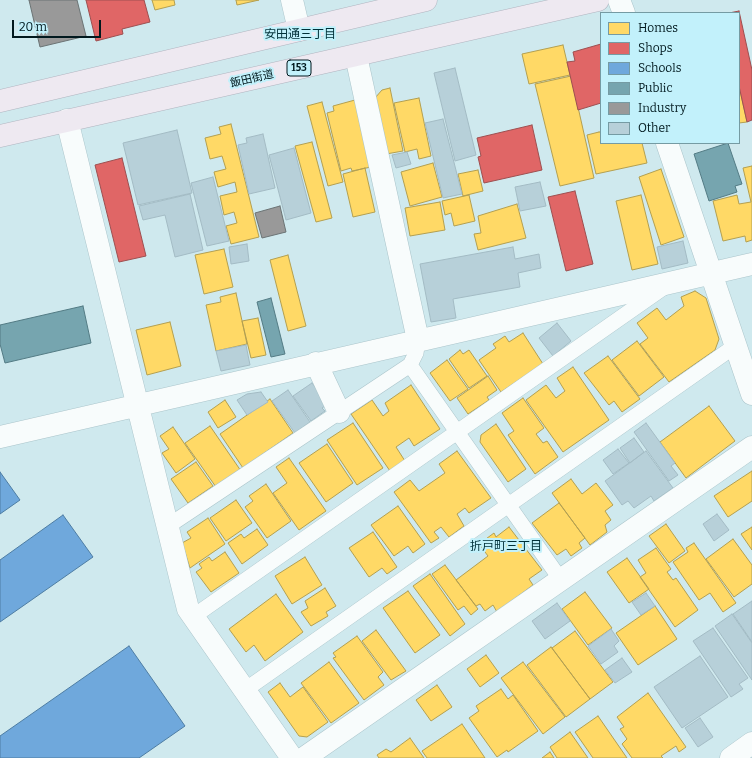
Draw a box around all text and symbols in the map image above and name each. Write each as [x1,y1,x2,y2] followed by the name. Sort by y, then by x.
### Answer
[14,12,103,38] scale bar
[600,12,740,144] legend
[19,20,47,34] text: 20 m
[638,21,678,35] text: Homes
[264,28,336,42] district label: 安田通三丁目
[638,41,672,55] text: Shops
[287,60,311,76] road number: 153
[638,61,681,75] text: Schools
[229,68,275,90] street label: 飯田街道
[638,81,673,95] text: Public
[638,101,686,115] text: Industry
[638,121,670,135] text: Other
[470,540,542,554] district label: 折戸町三丁目

